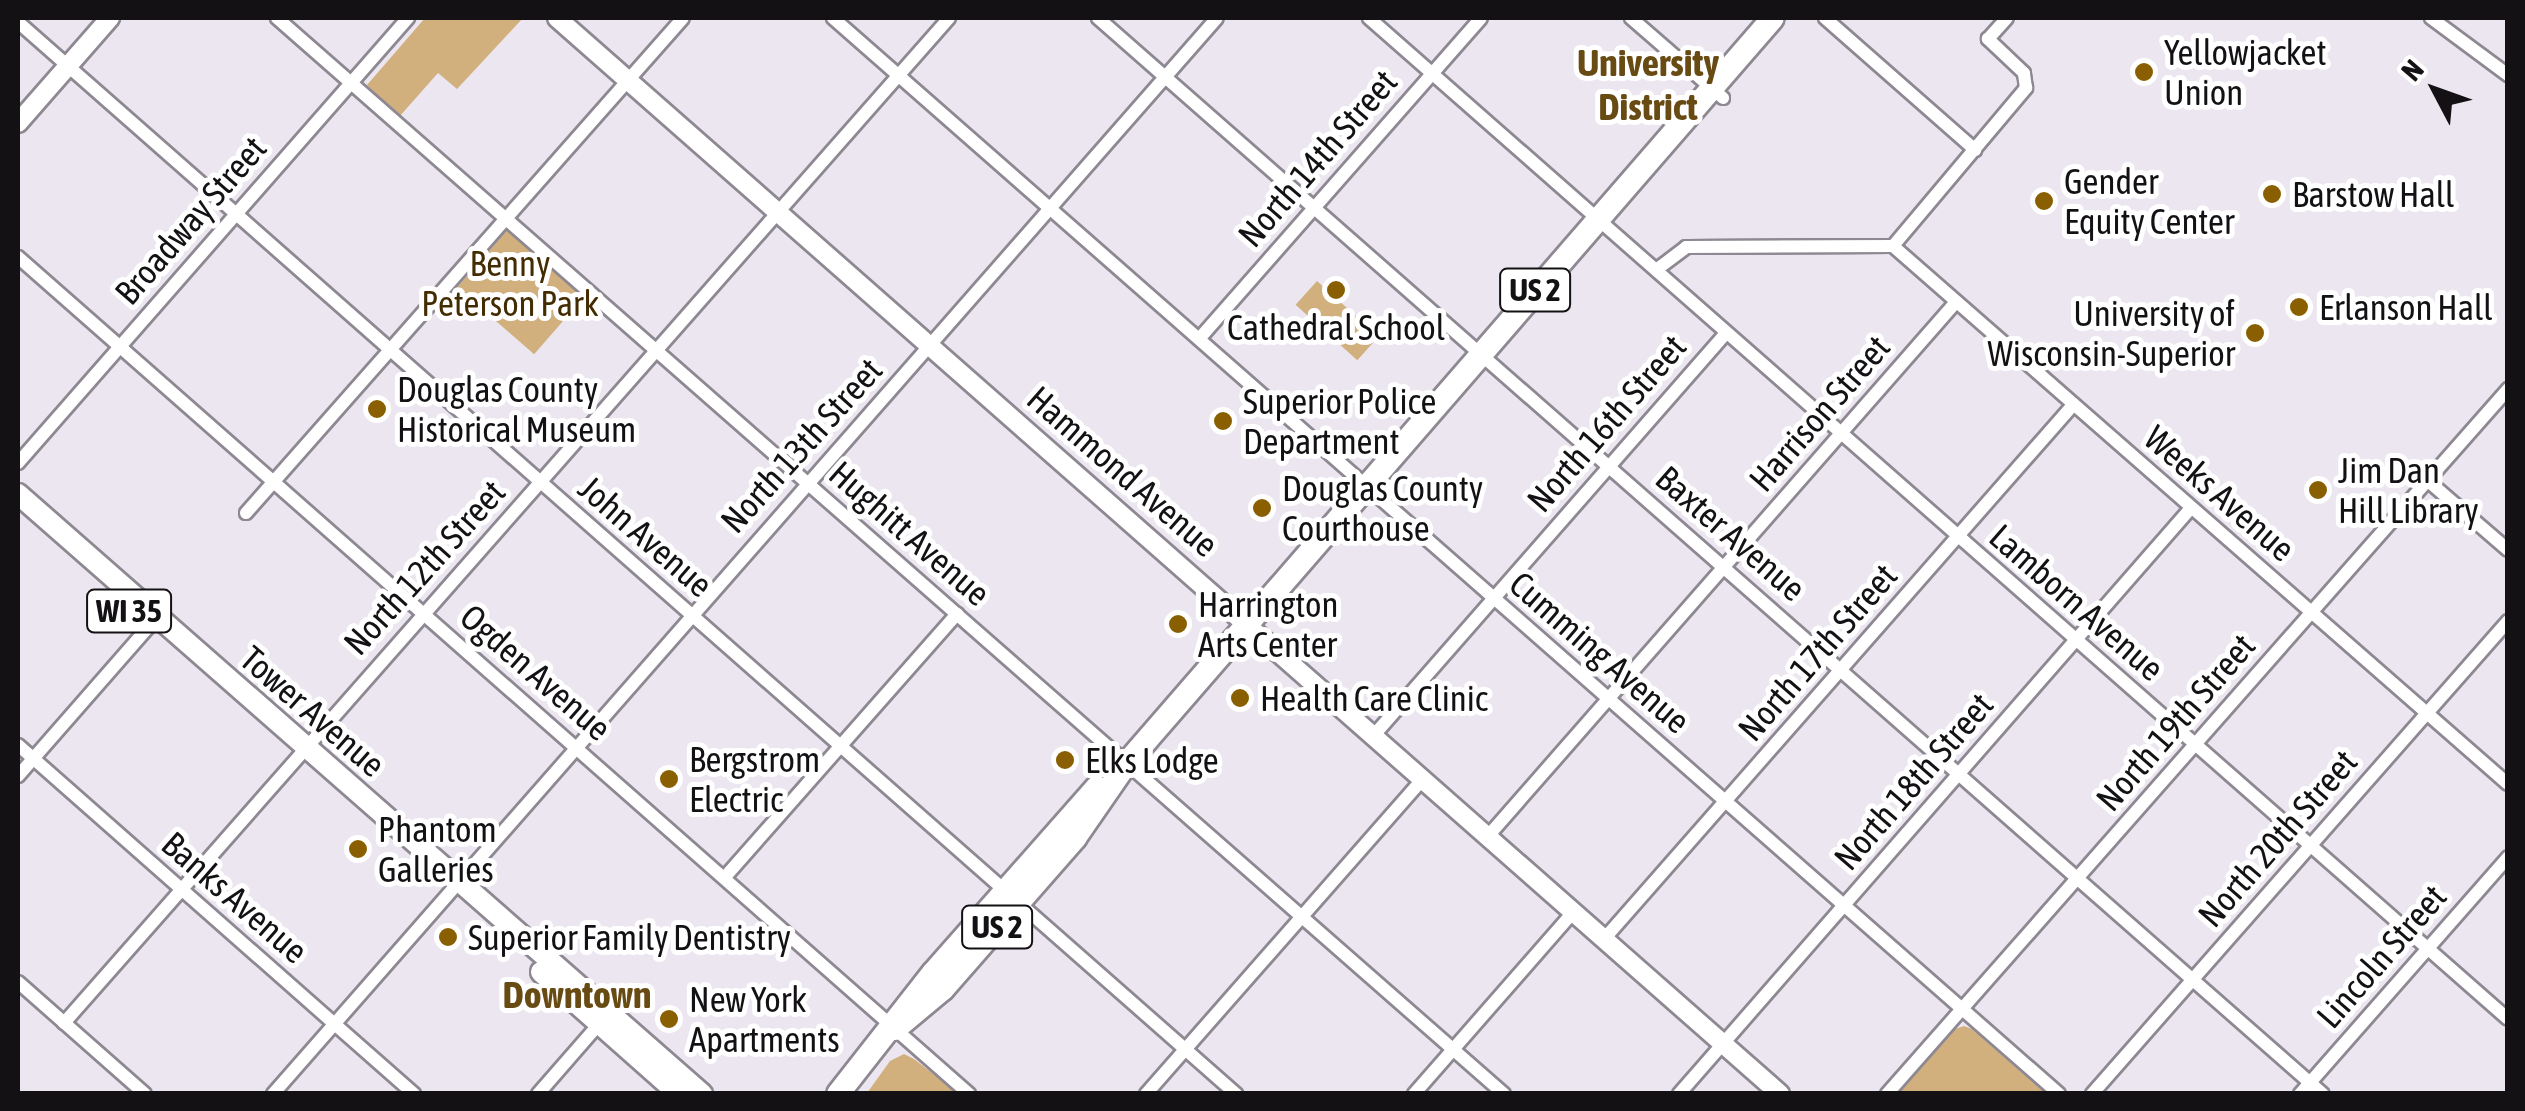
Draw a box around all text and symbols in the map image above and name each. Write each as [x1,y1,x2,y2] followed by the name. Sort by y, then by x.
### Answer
[2164,31,2327,113] place label: Yellowjacket Union
[1577,40,1719,130] district label: University District
[2385,40,2485,140] north arrow
[2395,54,2430,87] text: N
[1229,61,1405,255] street label: North 14th Street
[2133,61,2155,83] marker: Yellowjacket Union
[106,127,274,313] street label: Broadway Street
[2064,160,2234,242] place label: Gender Equity Center
[2292,173,2454,215] place label: Barstow Hall
[2261,183,2283,205] marker: Barstow Hall
[2033,190,2055,212] marker: Gender Equity Center
[421,242,599,324] park label: Benny Peterson Park
[1498,263,1572,317] road number: US 2
[1325,279,1347,301] marker: Cathedral School
[2319,286,2492,328] place label: Erlanson Hall
[1987,292,2235,374] place label: University of Wisconsin-Superior
[2288,296,2310,318] marker: Erlanson Hall
[1227,306,1445,348] place label: Cathedral School
[2244,322,2266,344] marker: University of Wisconsin-Superior
[1518,326,1694,520] street label: North 16th Street
[1740,327,1898,499] street label: Harrison Street
[712,349,890,541] street label: North 13th Street
[397,368,636,450] place label: Douglas County Historical Museum
[1019,377,1227,565] street label: Hammond Avenue
[1243,380,1436,462] place label: Superior Police Department
[366,398,388,420] marker: Douglas County Historical Museum
[1212,410,1234,432] marker: Superior Police Department
[2136,416,2304,570] street label: Weeks Avenue
[2338,449,2479,531] place label: Jim Dan Hill Library
[821,452,999,614] street label: Hughitt Avenue
[1648,457,1814,609] street label: Baxter Avenue
[571,467,721,605] street label: John Avenue
[1282,467,1483,549] place label: Douglas County Courthouse
[335,471,513,663] street label: North 12th Street
[2307,479,2329,501] marker: Jim Dan Hill Library
[1251,497,1273,519] marker: Douglas County Courthouse
[1981,515,2173,689] street label: Lamborn Avenue
[1729,555,1905,749] street label: North 17th Street
[1501,562,1699,742] street label: Cumming Avenue
[1198,583,1338,665] place label: Harrington Arts Center
[84,584,174,638] road number: WI 35
[452,595,620,749] street label: Ogden Avenue
[1167,613,1189,635] marker: Harrington Arts Center
[2087,625,2263,819] street label: North 19th Street
[232,637,394,785] street label: Tower Avenue
[1260,677,1488,719] place label: Health Care Clinic
[1825,684,2001,878] street label: North 18th Street
[1229,687,1251,709] marker: Health Care Clinic
[689,738,820,820] place label: Bergstrom Electric
[1085,739,1219,781] place label: Elks Lodge
[2189,741,2365,935] street label: North 20th Street
[1054,749,1076,771] marker: Elks Lodge
[658,768,680,790] marker: Bergstrom Electric
[378,808,497,890] place label: Phantom Galleries
[154,822,316,972] street label: Banks Avenue
[347,838,369,860] marker: Phantom Galleries
[2307,876,2455,1036] street label: Lincoln Street
[960,900,1034,954] road number: US 2
[468,916,791,958] place label: Superior Family Dentistry
[437,926,459,948] marker: Superior Family Dentistry
[502,972,652,1018] district label: Downtown
[689,978,840,1060] place label: New York Apartments
[658,1008,680,1030] marker: New York Apartments

